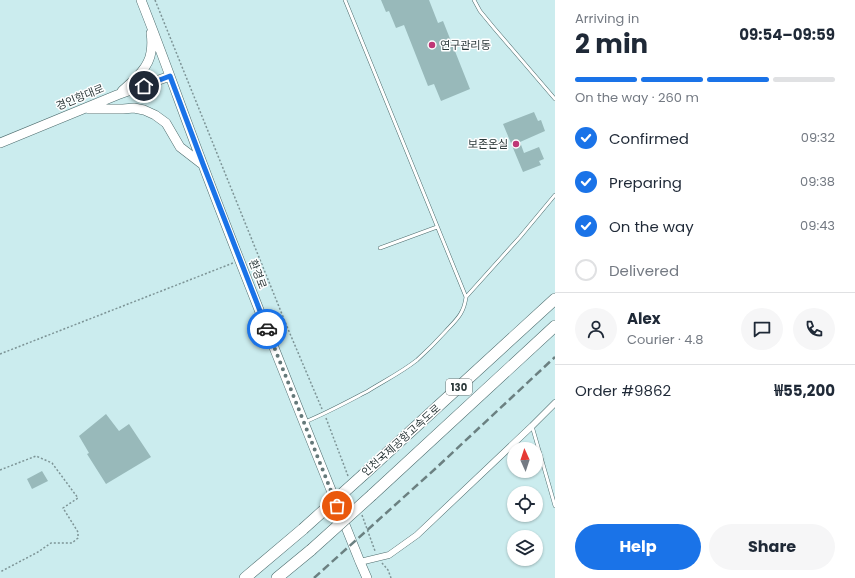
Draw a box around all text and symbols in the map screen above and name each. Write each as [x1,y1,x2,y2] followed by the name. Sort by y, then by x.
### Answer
[575,9,639,28] text: Arriving in
[739,24,835,45] text: 09:54–09:59
[575,26,648,62] text: 2 min
[440,37,491,53] place label: 연구관리동
[427,40,437,50] marker: 연구관리동
[127,69,161,103] pin
[133,75,155,97] icon: home
[54,80,106,114] street label: 경인항대로
[575,88,699,107] text: On the way · 260 m
[575,127,597,149] icon: check
[609,128,689,149] text: Confirmed
[801,128,835,147] text: 09:32
[468,136,508,152] place label: 보존온실
[511,139,521,149] marker: 보존온실
[575,171,597,193] icon: check
[609,172,682,193] text: Preparing
[800,172,835,191] text: 09:38
[575,215,597,237] icon: check
[609,216,694,237] text: On the way
[800,216,835,235] text: 09:43
[245,257,271,291] street label: 환경로
[609,260,679,281] text: Delivered
[575,308,617,350] button: person
[627,308,661,329] text: Alex
[741,308,783,350] button: chat
[793,308,835,350] button: phone
[247,309,287,349] courier
[256,318,278,340] icon: car
[627,330,703,349] text: Courier · 4.8
[446,379,472,395] road number: 130
[575,380,671,401] text: Order #9862
[774,380,835,401] text: ₩55,200
[358,400,444,480] street label: 인천국제공항고속도로
[507,442,543,478] north arrow
[507,442,543,566] map controls
[507,486,543,522] button: locate
[320,489,354,523] pin
[326,495,348,517] icon: bag
[575,524,701,570] button: Help
[709,524,835,570] button: Share
[507,530,543,566] button: layers

